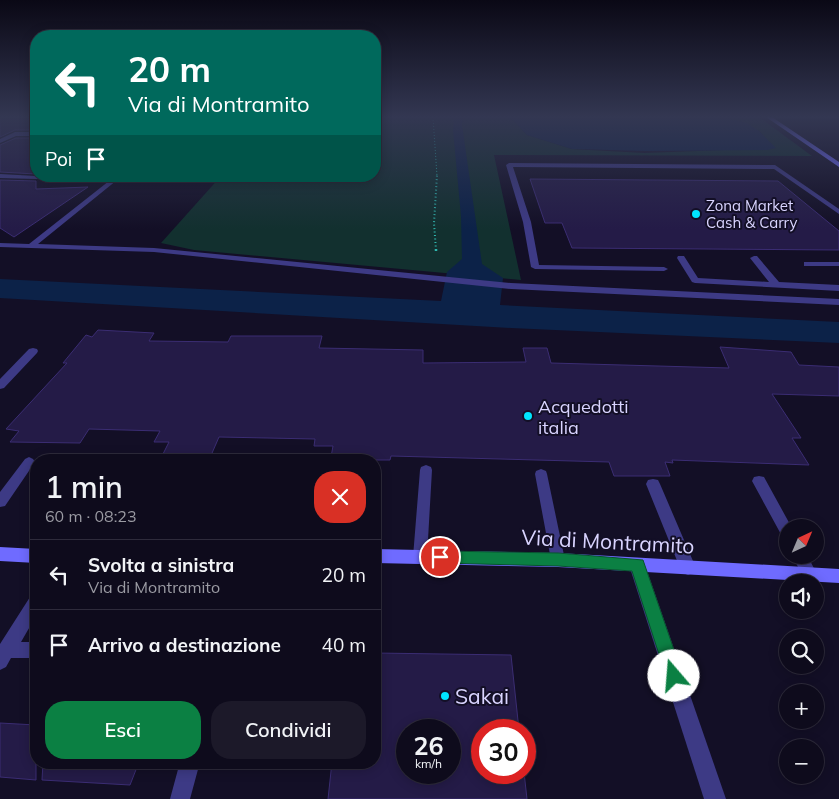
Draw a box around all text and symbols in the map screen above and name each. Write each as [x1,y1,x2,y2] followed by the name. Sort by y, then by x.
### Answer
[128,47,211,91] text: 20 m
[45,50,110,115] icon: left
[128,90,310,118] text: Via di Montramito
[82,145,110,173] icon: arrive
[45,147,72,171] text: Poi
[706,196,797,232] place label: Zona Market Cash & Carry
[690,208,702,220] marker: Zona Market Cash & Carry
[538,395,628,439] place label: Acquedotti italia
[522,410,534,422] marker: Acquedotti italia
[45,468,123,506] text: 1 min
[314,471,366,523] button: close
[45,506,137,526] text: 60 m · 08:23
[779,519,824,564] north arrow
[779,519,824,784] map controls
[521,523,695,559] street label: Via di Montramito
[419,536,461,578] pin
[426,543,454,571] icon: arrive
[88,553,234,577] text: Svolta a sinistra
[45,561,73,589] icon: left
[322,563,366,587] text: 20 m
[779,574,824,619] button: sound
[88,577,220,597] text: Via di Montramito
[779,629,824,674] button: search
[45,631,73,659] icon: arrive
[88,633,281,657] text: Arrivo a destinazione
[322,633,366,657] text: 40 m
[647,649,699,701] position arrow
[455,683,509,709] place label: Sakai
[779,684,824,729] button: +
[439,690,451,702] marker: Sakai
[45,701,201,759] button: Esci
[211,701,366,759] button: Condividi
[471,719,536,784] speed limit sign: 30
[413,730,444,761] text: 26
[779,739,824,784] button: −
[415,756,442,771] text: km/h

